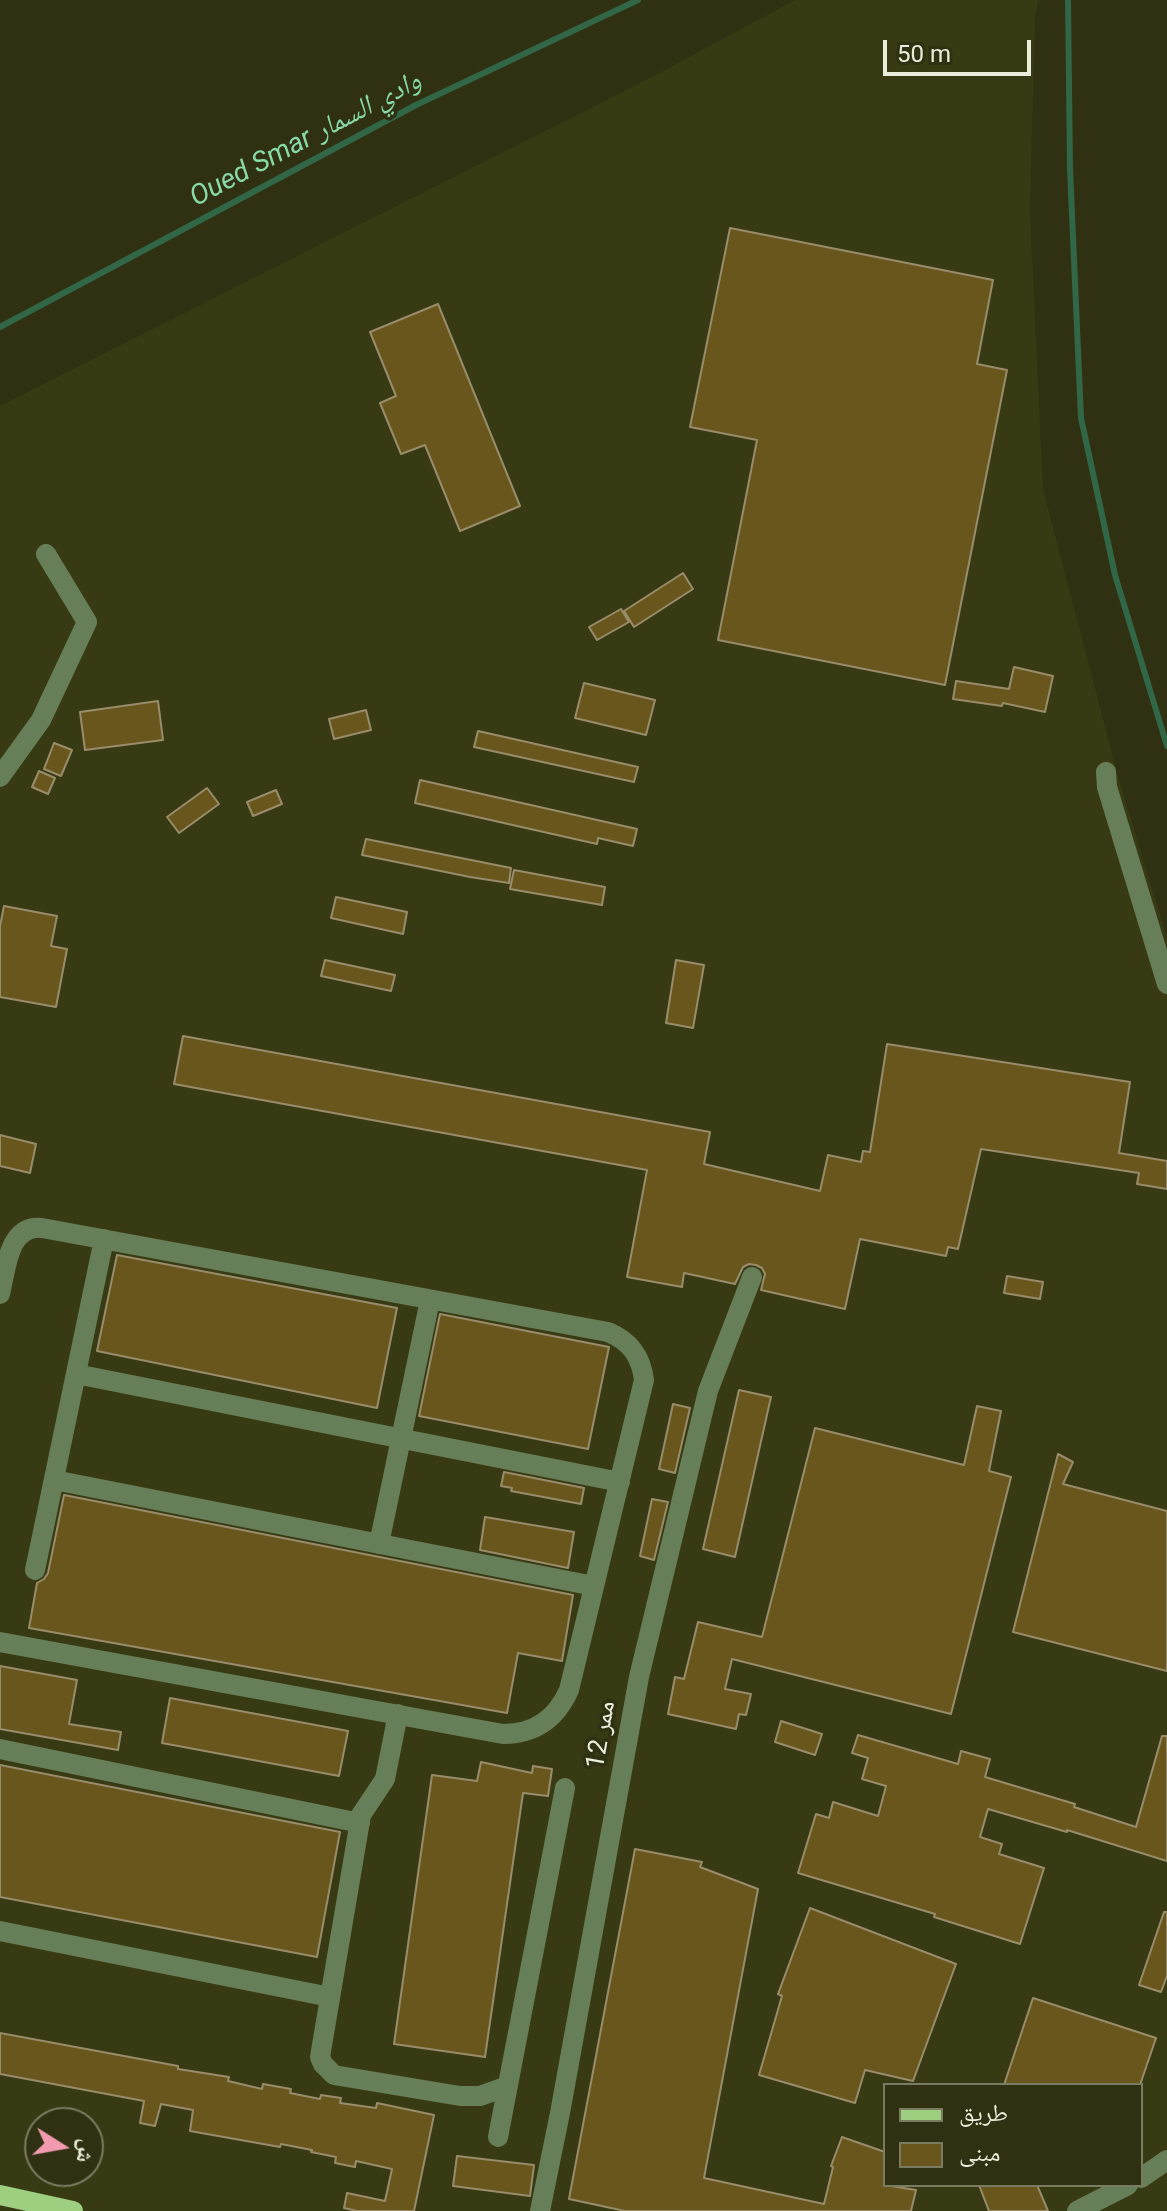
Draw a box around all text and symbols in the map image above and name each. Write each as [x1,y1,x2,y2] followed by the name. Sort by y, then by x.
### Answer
[887,24,1035,74] scale bar
[897,40,951,68] text: 50 m
[185,65,427,215] water label: Oued Smar وادي السمار
[581,1698,623,1772] street label: ممر 12
[883,2083,1143,2187] legend
[959,2099,1008,2127] text: طريق
[24,2107,104,2187] north arrow
[72,2137,101,2165] text: ش
[959,2139,1000,2167] text: مبنى

